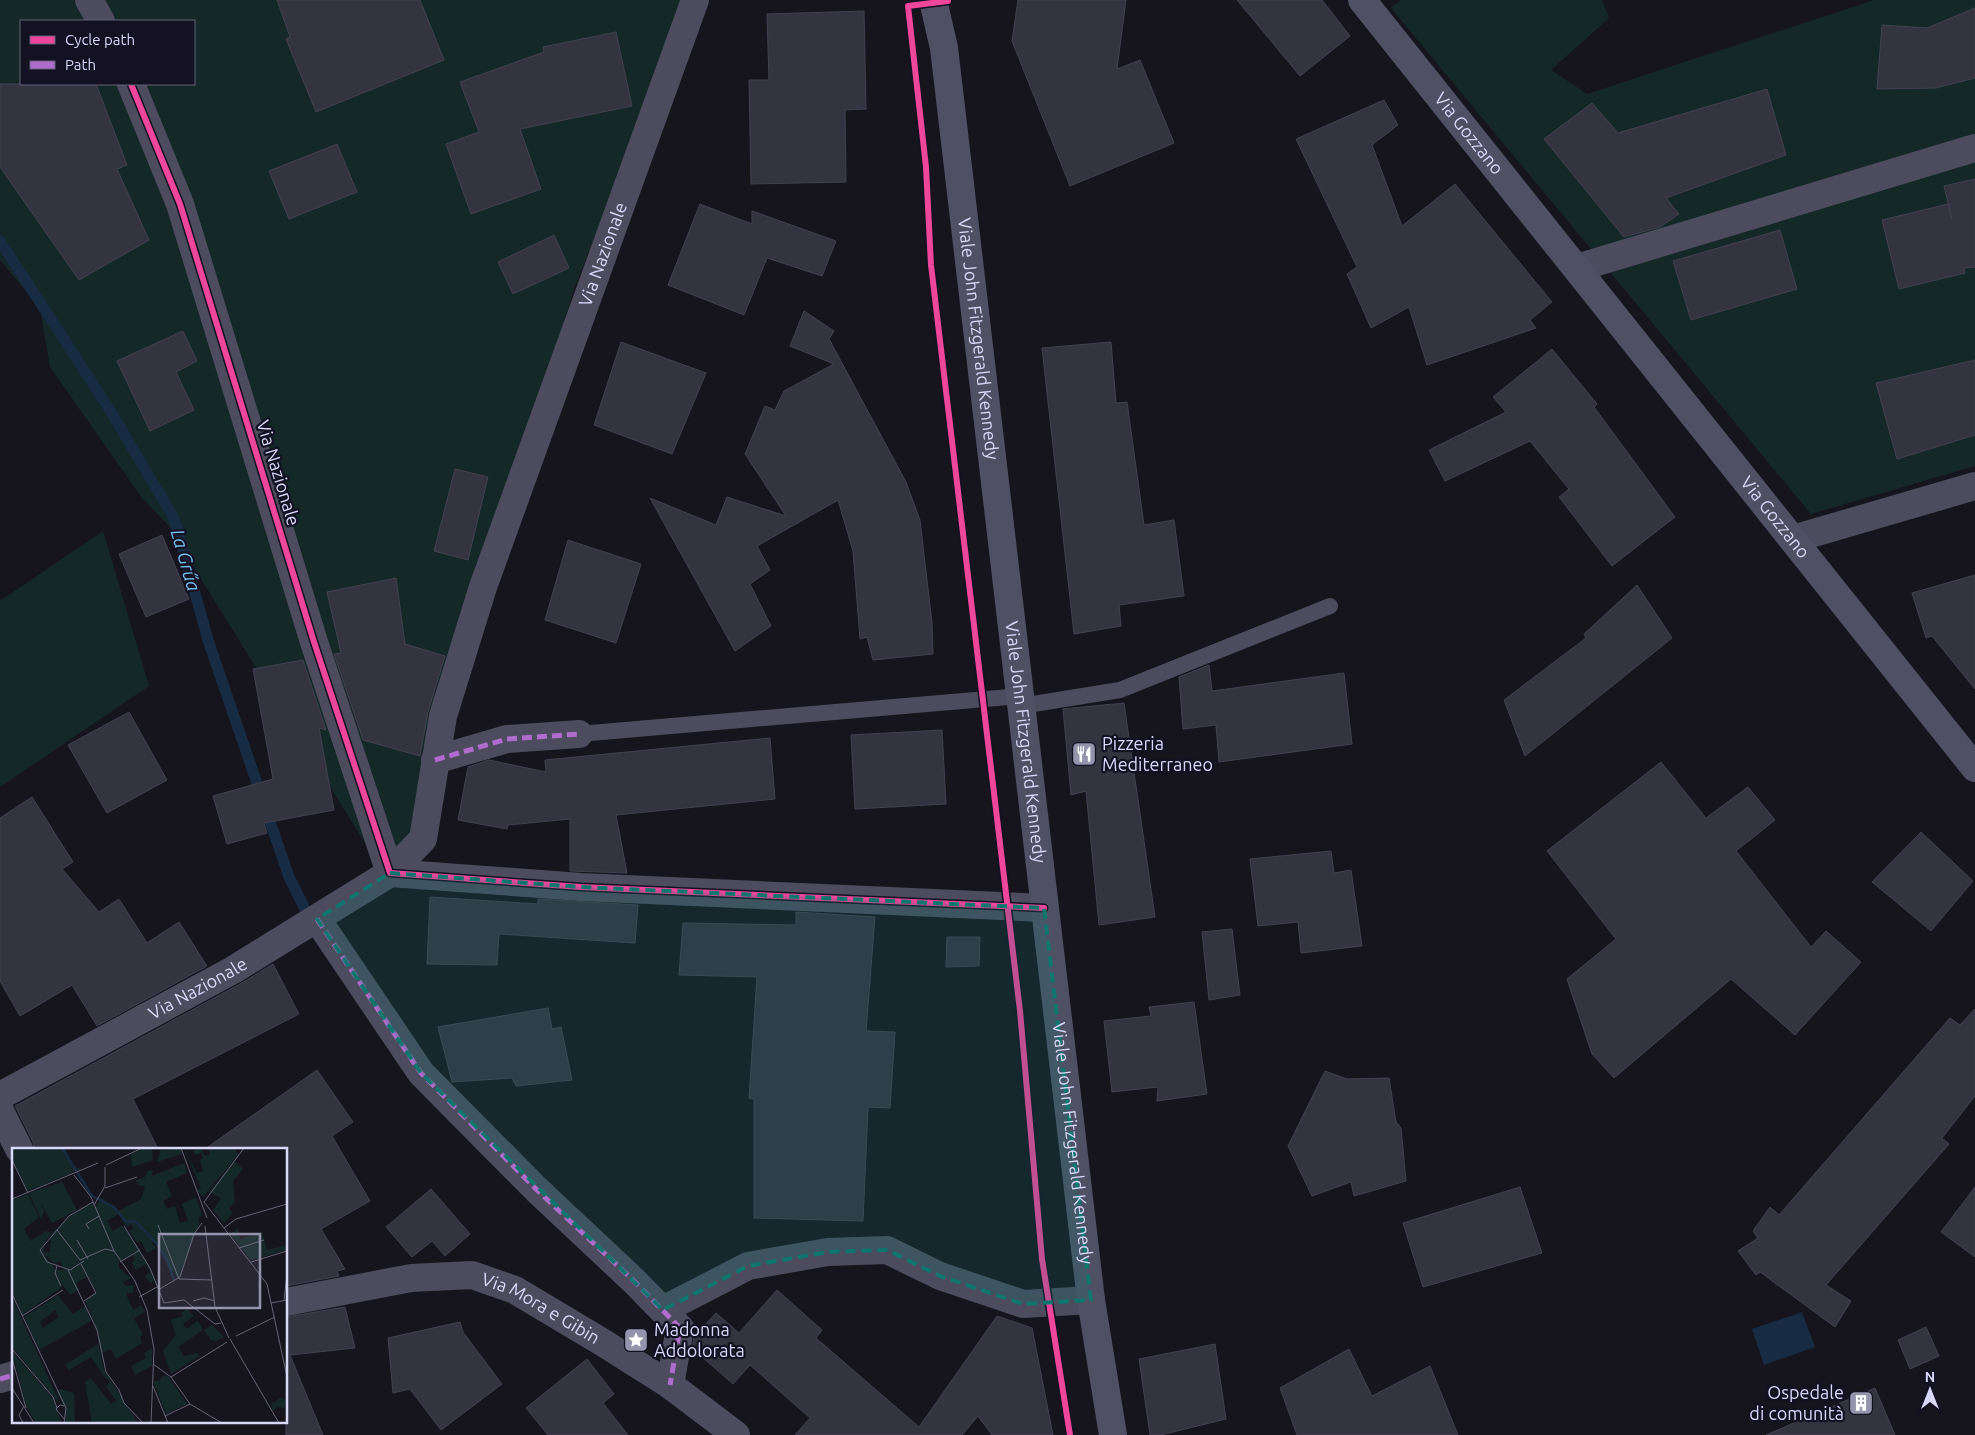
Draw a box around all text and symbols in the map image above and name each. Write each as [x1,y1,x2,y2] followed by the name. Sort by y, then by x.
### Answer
[20,20,195,85] legend
[65,31,135,48] text: Cycle path
[65,56,96,73] text: Path
[1431,88,1508,178] street label: Via Gozzano
[574,199,630,309] street label: Via Nazionale
[955,216,1003,461] street label: Viale John Fitzgerald Kennedy
[253,418,304,528] street label: Via Nazionale
[1737,472,1814,562] street label: Via Gozzano
[167,526,205,594] water label: La Grűa
[1002,620,1051,864] street label: Viale John Fitzgerald Kennedy
[1102,733,1213,774] place label: Pizzeria Mediterraneo
[1071,741,1097,767] restaurant icon: Pizzeria Mediterraneo
[145,953,250,1023] street label: Via Nazionale
[1049,1021,1098,1266] street label: Viale John Fitzgerald Kennedy
[12,1148,288,1422] inset map
[479,1268,604,1347] street label: Via Mora e Gibin
[654,1319,745,1360] place label: Madonna Addolorata
[623,1327,649,1353] place icon: Madonna Addolorata
[1905,1365,1955,1415] north arrow
[1925,1369,1935,1385] text: N
[1749,1382,1844,1423] place label: Ospedale di comunità
[1848,1390,1874,1416] building icon: Ospedale di comunità

